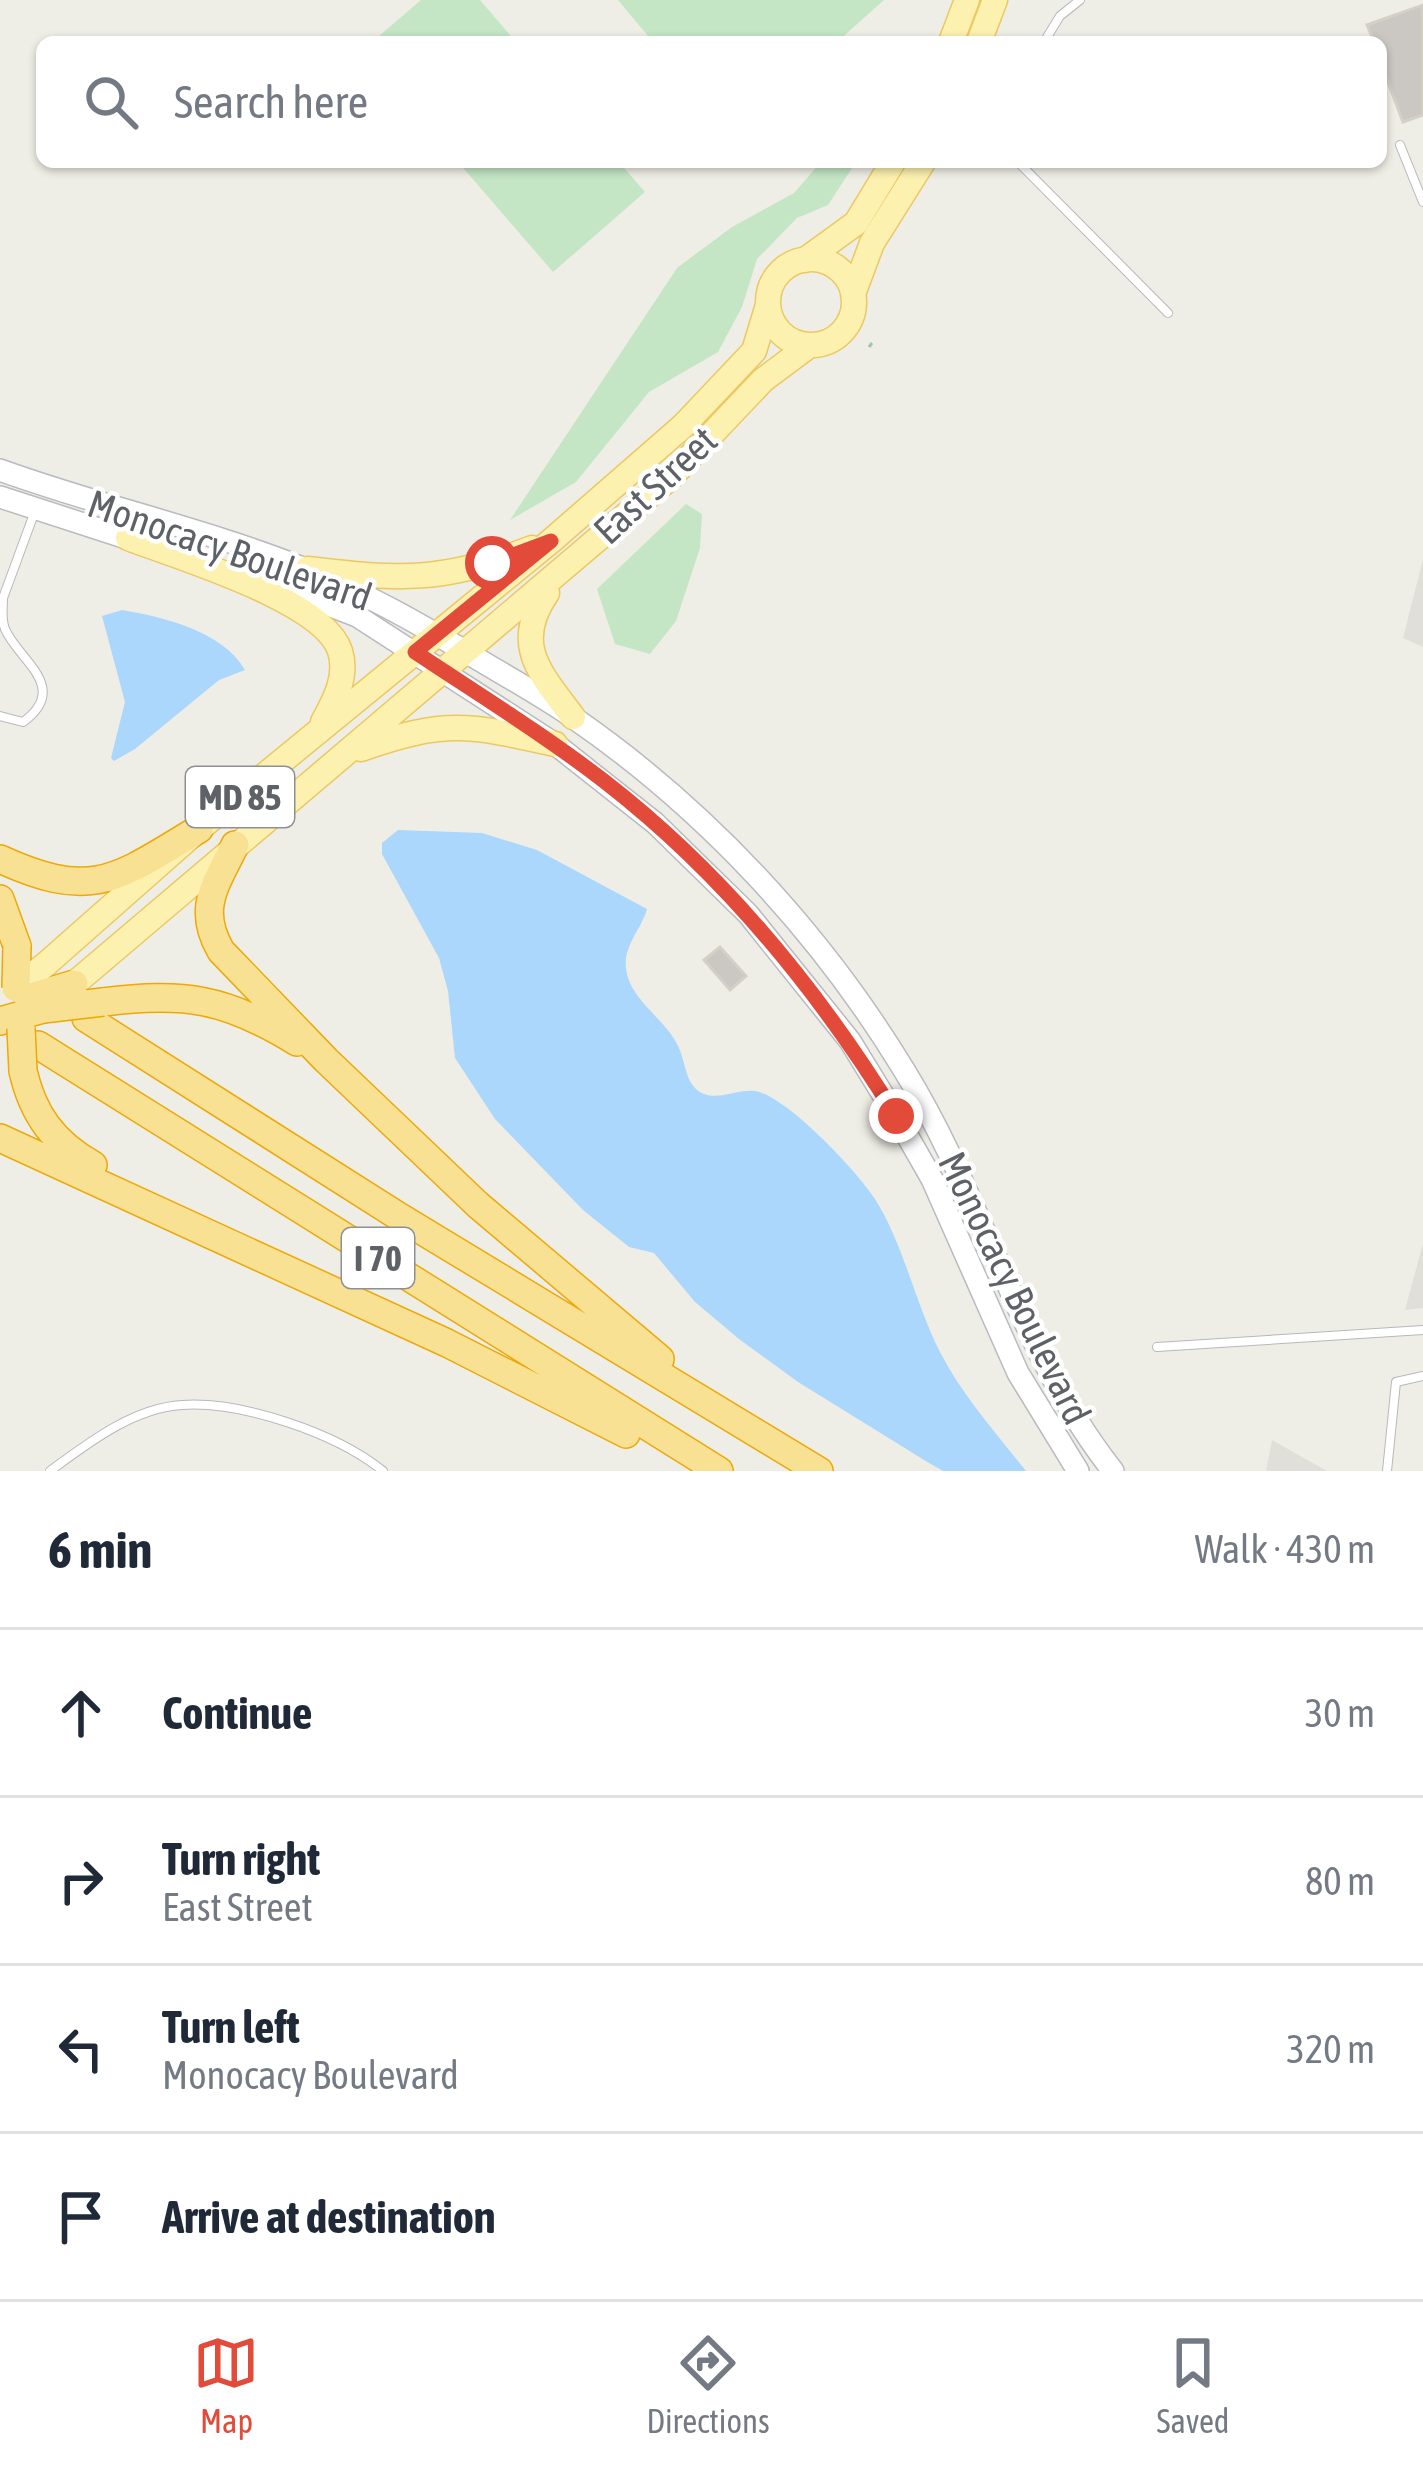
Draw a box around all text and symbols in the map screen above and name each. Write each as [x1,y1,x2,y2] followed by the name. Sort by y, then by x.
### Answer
[36,36,1387,168] search box
[78,69,144,135] icon: search
[174,76,368,128] text: Search here
[585,418,725,552] street label: East Street
[83,481,377,619] street label: Monocacy Boulevard
[465,536,519,590] route start
[186,767,294,827] road number: MD 85
[869,1089,923,1143] route end
[930,1145,1100,1431] street label: Monocacy Boulevard
[342,1228,414,1288] road number: I 70
[48,1520,152,1579] text: 6 min
[1195,1527,1375,1571] text: Walk · 430 m
[48,1680,114,1746] icon: ahead
[162,1687,313,1739] text: Continue
[1305,1691,1375,1735] text: 30 m
[162,1833,320,1885] text: Turn right
[48,1848,114,1914] icon: right
[1305,1859,1375,1903] text: 80 m
[162,1885,313,1929] text: East Street
[162,2001,300,2053] text: Turn left
[48,2016,114,2082] icon: left
[1287,2027,1375,2071] text: 320 m
[162,2053,459,2097] text: Monocacy Boulevard
[48,2184,114,2250] icon: arrive
[162,2191,496,2243] text: Arrive at destination
[193,2330,259,2440] tab: Map
[646,2330,770,2440] tab: Directions
[1157,2330,1229,2440] tab: Saved

